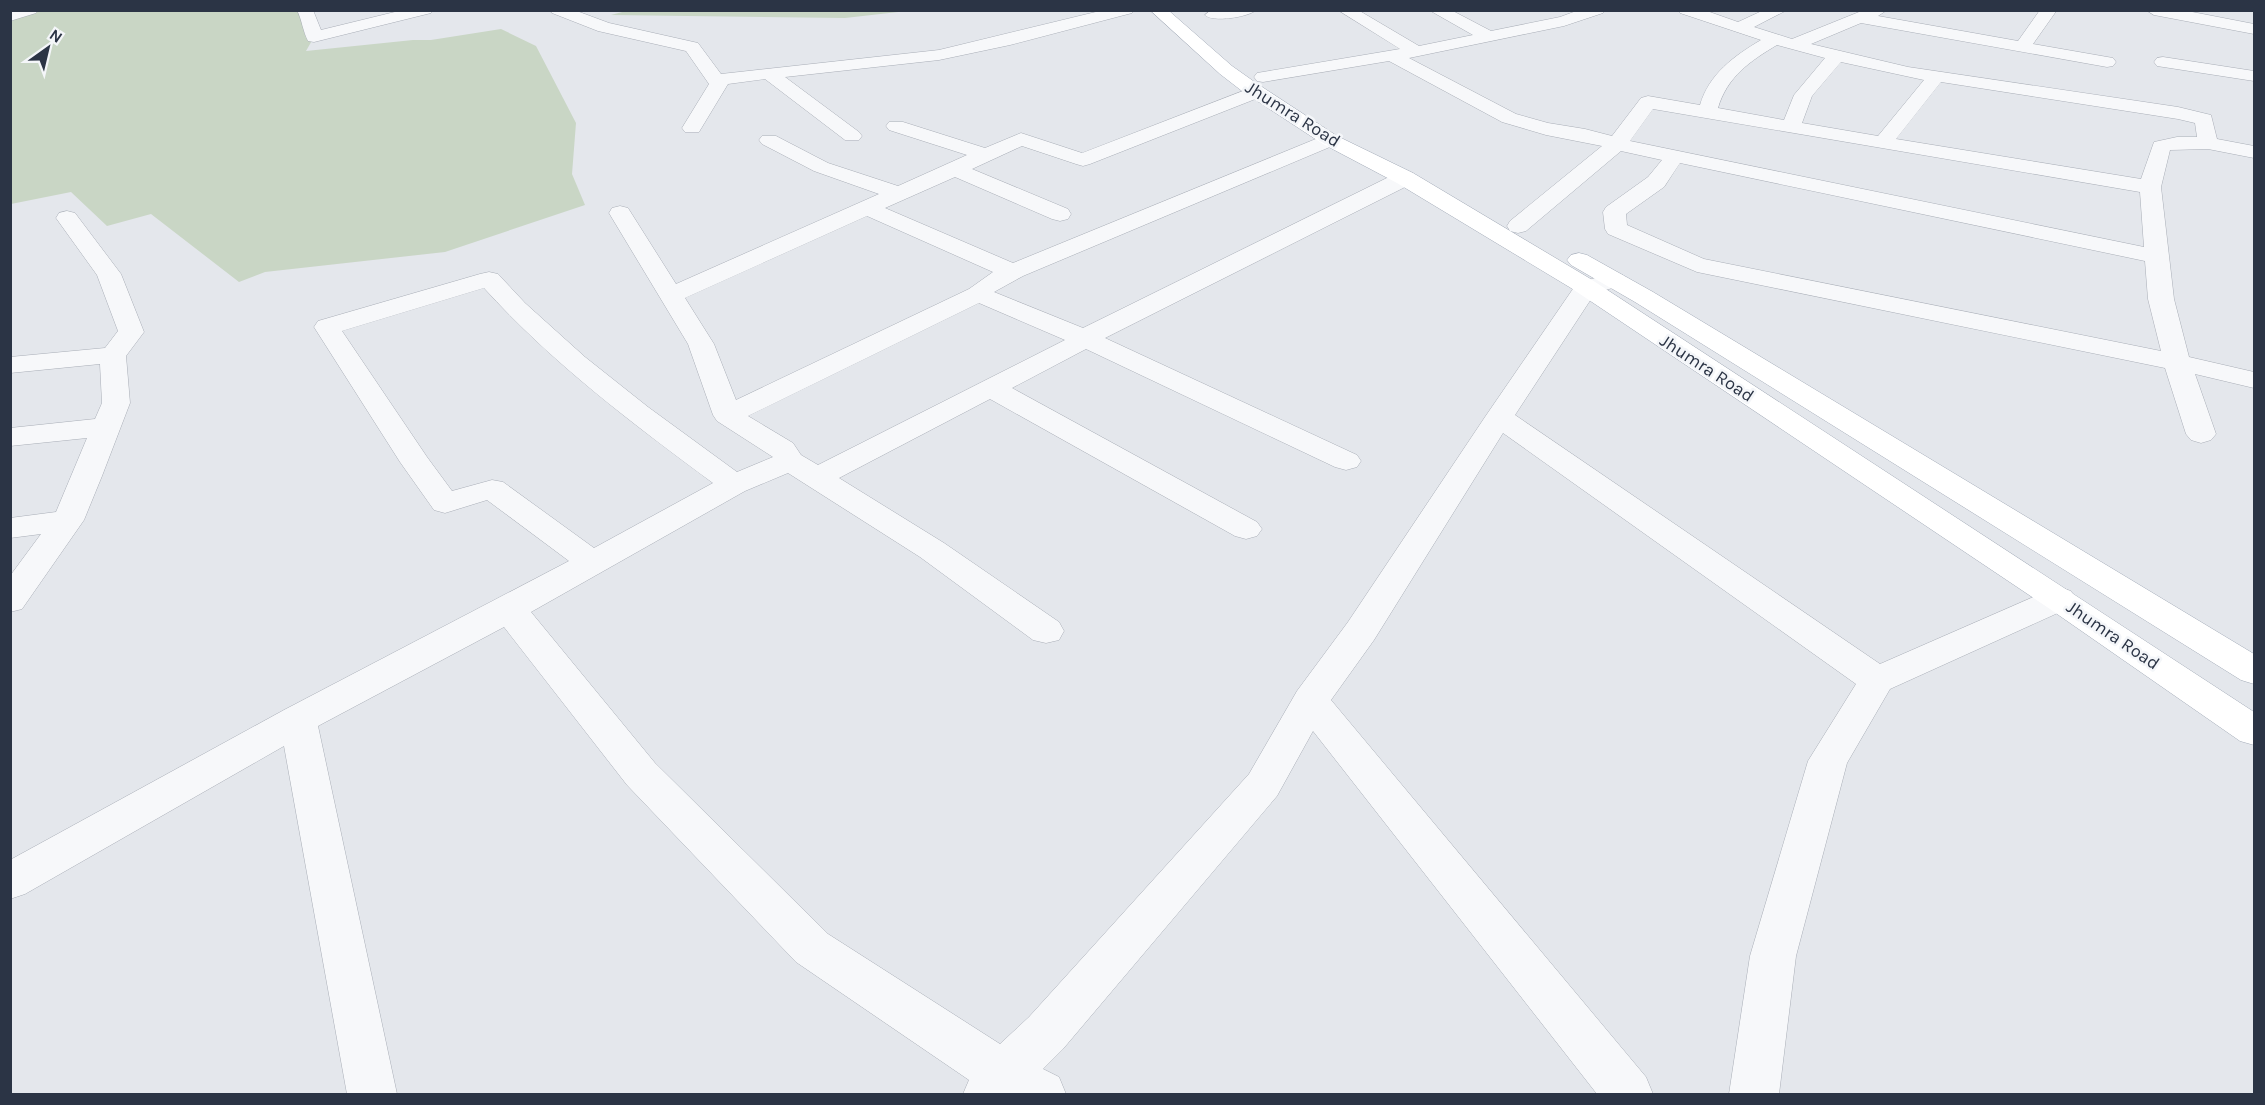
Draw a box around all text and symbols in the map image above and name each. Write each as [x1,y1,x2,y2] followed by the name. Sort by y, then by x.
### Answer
[18,18,78,78] north arrow
[46,25,66,47] text: N
[1241,76,1345,152] street label: Jhumra Road
[1656,329,1758,407] street label: Jhumra Road
[2062,596,2164,674] street label: Jhumra Road

